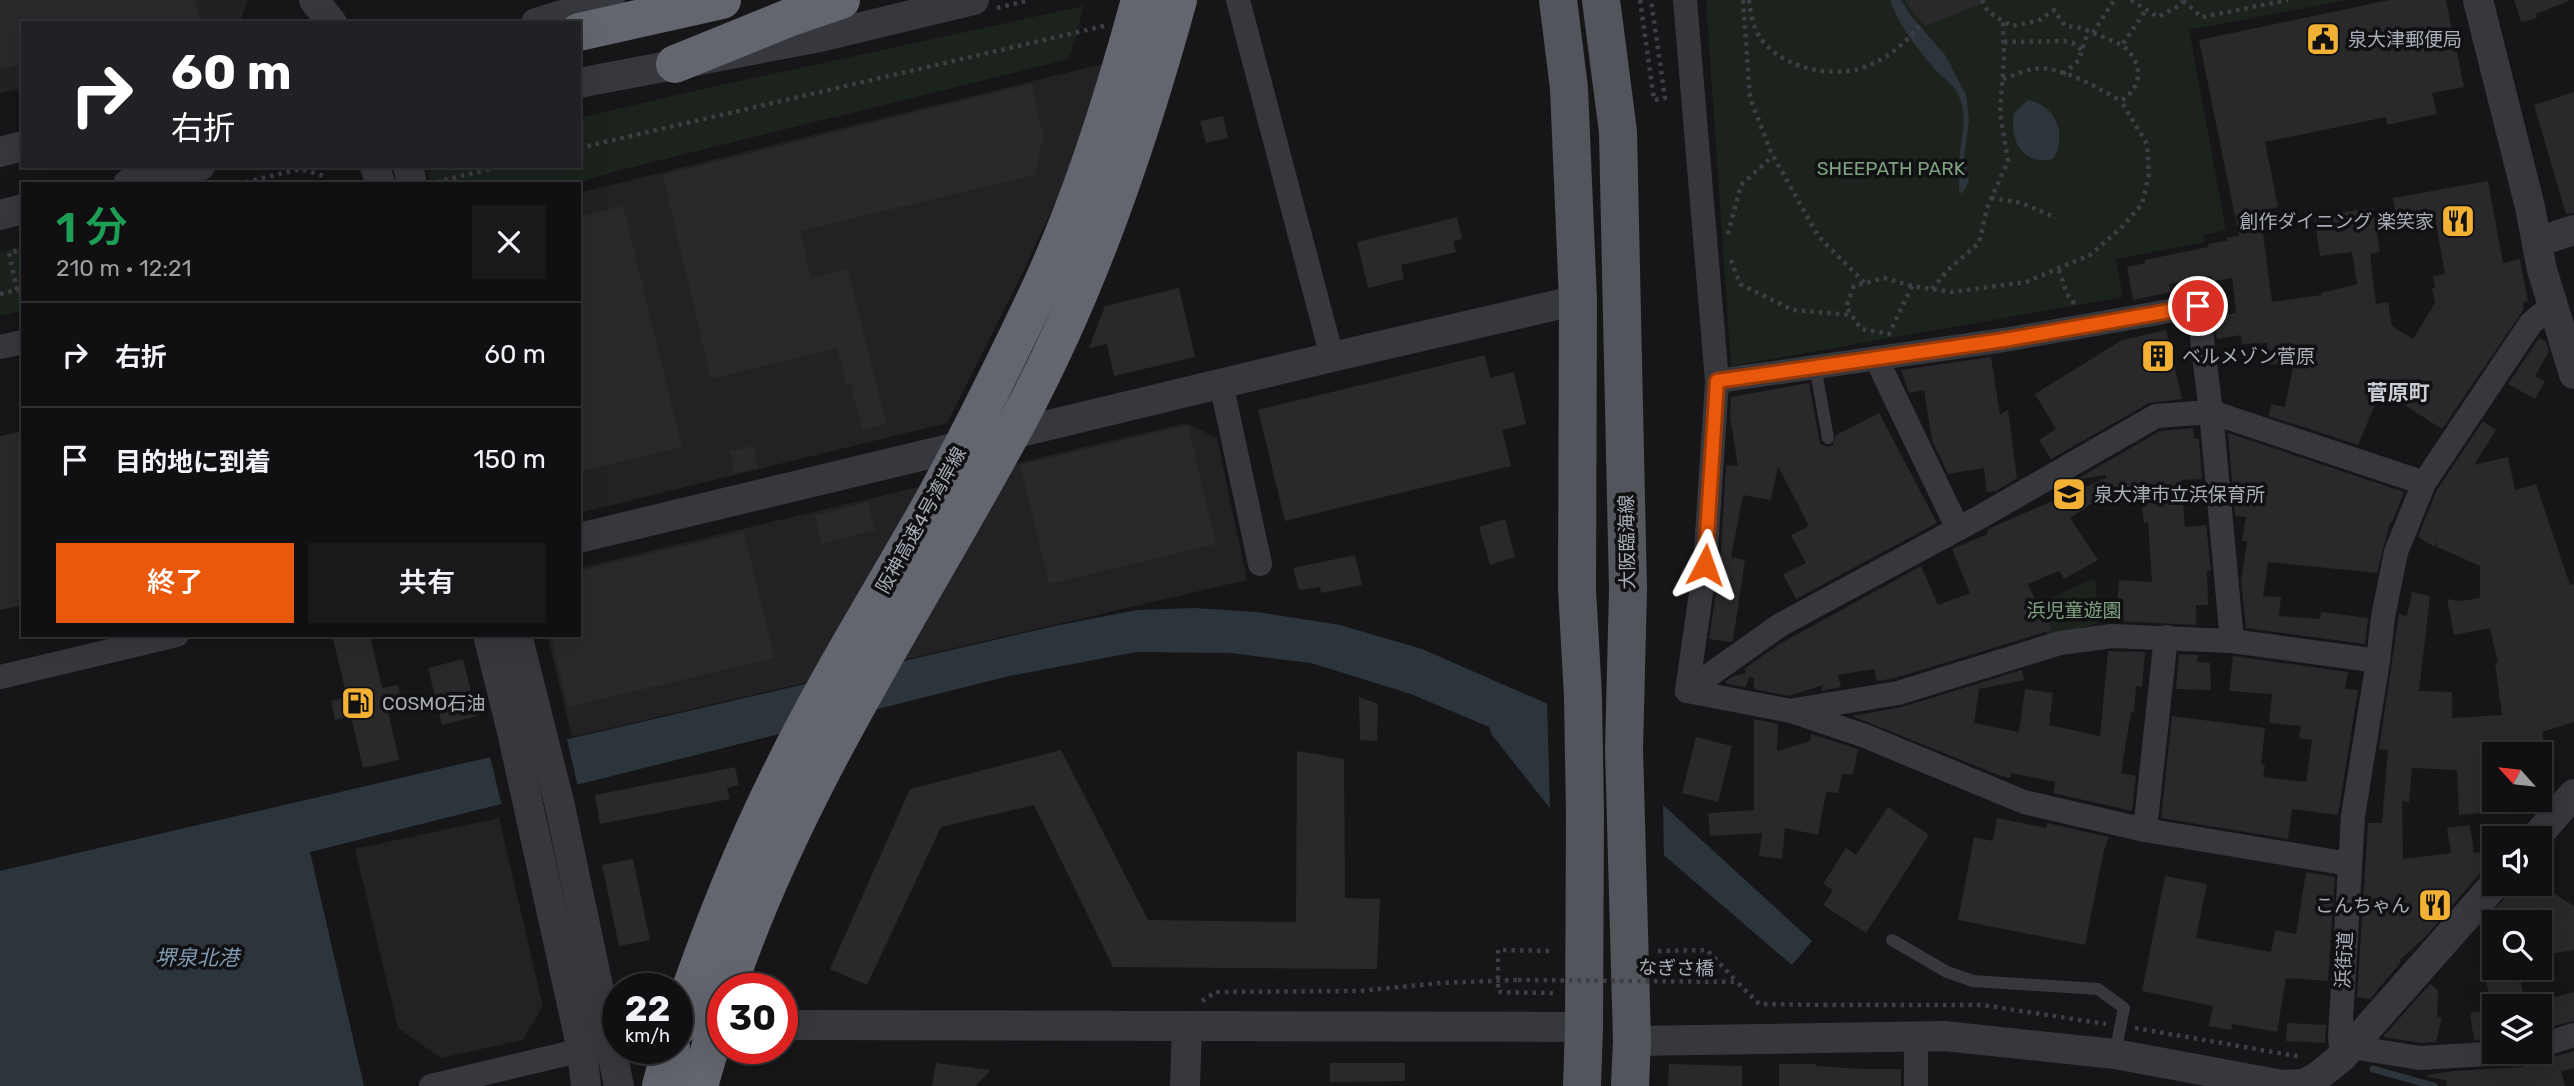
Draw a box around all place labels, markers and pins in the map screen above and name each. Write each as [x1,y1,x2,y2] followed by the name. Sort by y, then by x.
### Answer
[2304,20,2342,58] public building icon: 泉大津郵便局
[2348,28,2462,51] place label: 泉大津郵便局
[2439,202,2477,240] restaurant icon: 創作ダイニング 楽笑家
[2239,210,2434,233] place label: 創作ダイニング 楽笑家
[2168,276,2228,336] pin
[2139,337,2177,375] building icon: ベルメゾン菅原
[2182,345,2315,368] place label: ベルメゾン菅原
[2050,475,2088,513] school or university icon: 泉大津市立浜保育所
[2094,483,2265,506] place label: 泉大津市立浜保育所
[339,684,377,722] fuel station icon: COSMO石油
[382,692,485,715] place label: COSMO石油
[2416,886,2454,924] restaurant icon: こんちゃん
[2315,894,2410,917] place label: こんちゃん

